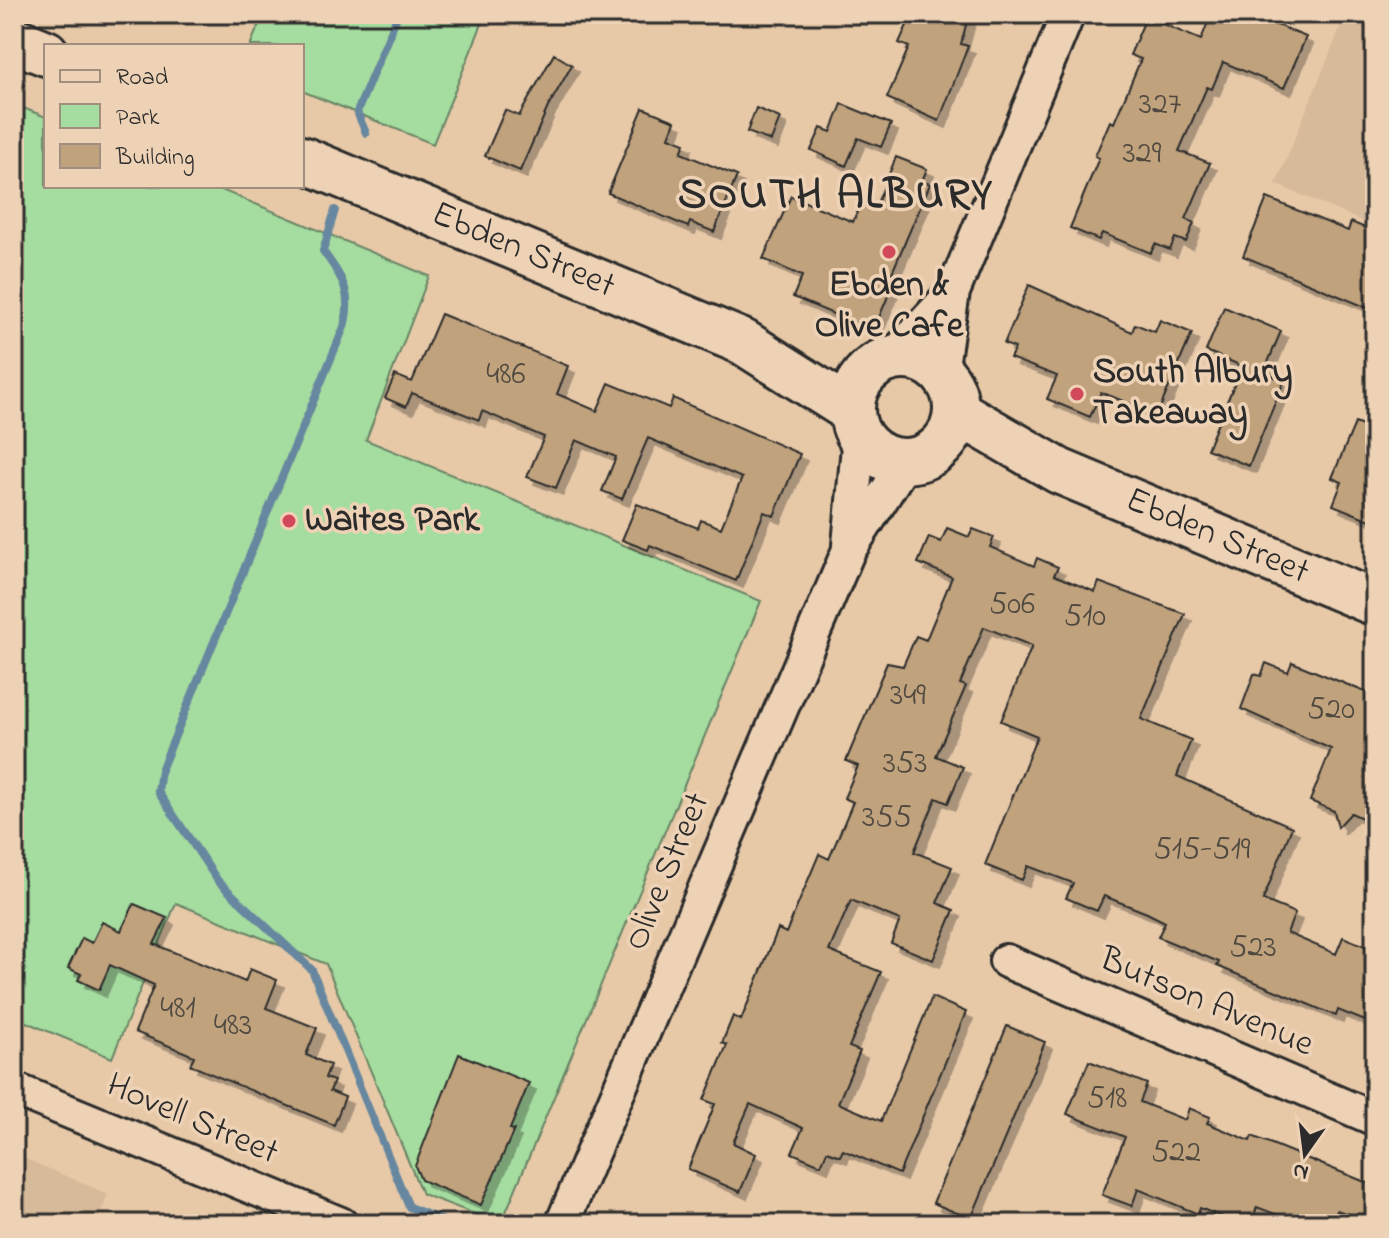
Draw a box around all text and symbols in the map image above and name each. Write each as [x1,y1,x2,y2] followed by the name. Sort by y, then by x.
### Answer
[44,44,304,188] legend
[116,61,169,96] text: Road
[1139,82,1181,129] house number: 327
[116,101,160,136] text: Park
[1123,131,1162,178] house number: 329
[115,141,195,176] text: Building
[678,164,994,228] district label: SOUTH ALBURY
[423,189,623,313] street label: Ebden Street
[880,243,898,261] marker: Ebden & Olive Cafe
[815,260,964,354] place label: Ebden & Olive Cafe
[1093,347,1292,441] place label: South Albury Takeaway
[486,352,526,399] house number: 486
[1068,385,1086,403] marker: South Albury Takeaway
[1117,475,1317,599] street label: Ebden Street
[305,495,481,548] place label: Waites Park
[280,512,298,530] marker: Waites Park
[989,582,1035,629] house number: 506
[1064,594,1106,641] house number: 510
[890,673,926,720] house number: 349
[1307,687,1355,734] house number: 520
[883,741,927,788] house number: 353
[611,785,725,959] street label: Olive Street
[862,795,912,842] house number: 355
[1154,827,1251,874] house number: 515-519
[1229,925,1277,972] house number: 523
[1090,934,1322,1072] street label: Butson Avenue
[160,986,196,1033] house number: 481
[214,1003,252,1050] house number: 483
[98,1060,286,1180] street label: Hovell Street
[1087,1076,1127,1123] house number: 518
[1265,1114,1345,1194] north arrow
[1151,1130,1201,1177] house number: 522
[1290,1153,1312,1188] text: N

